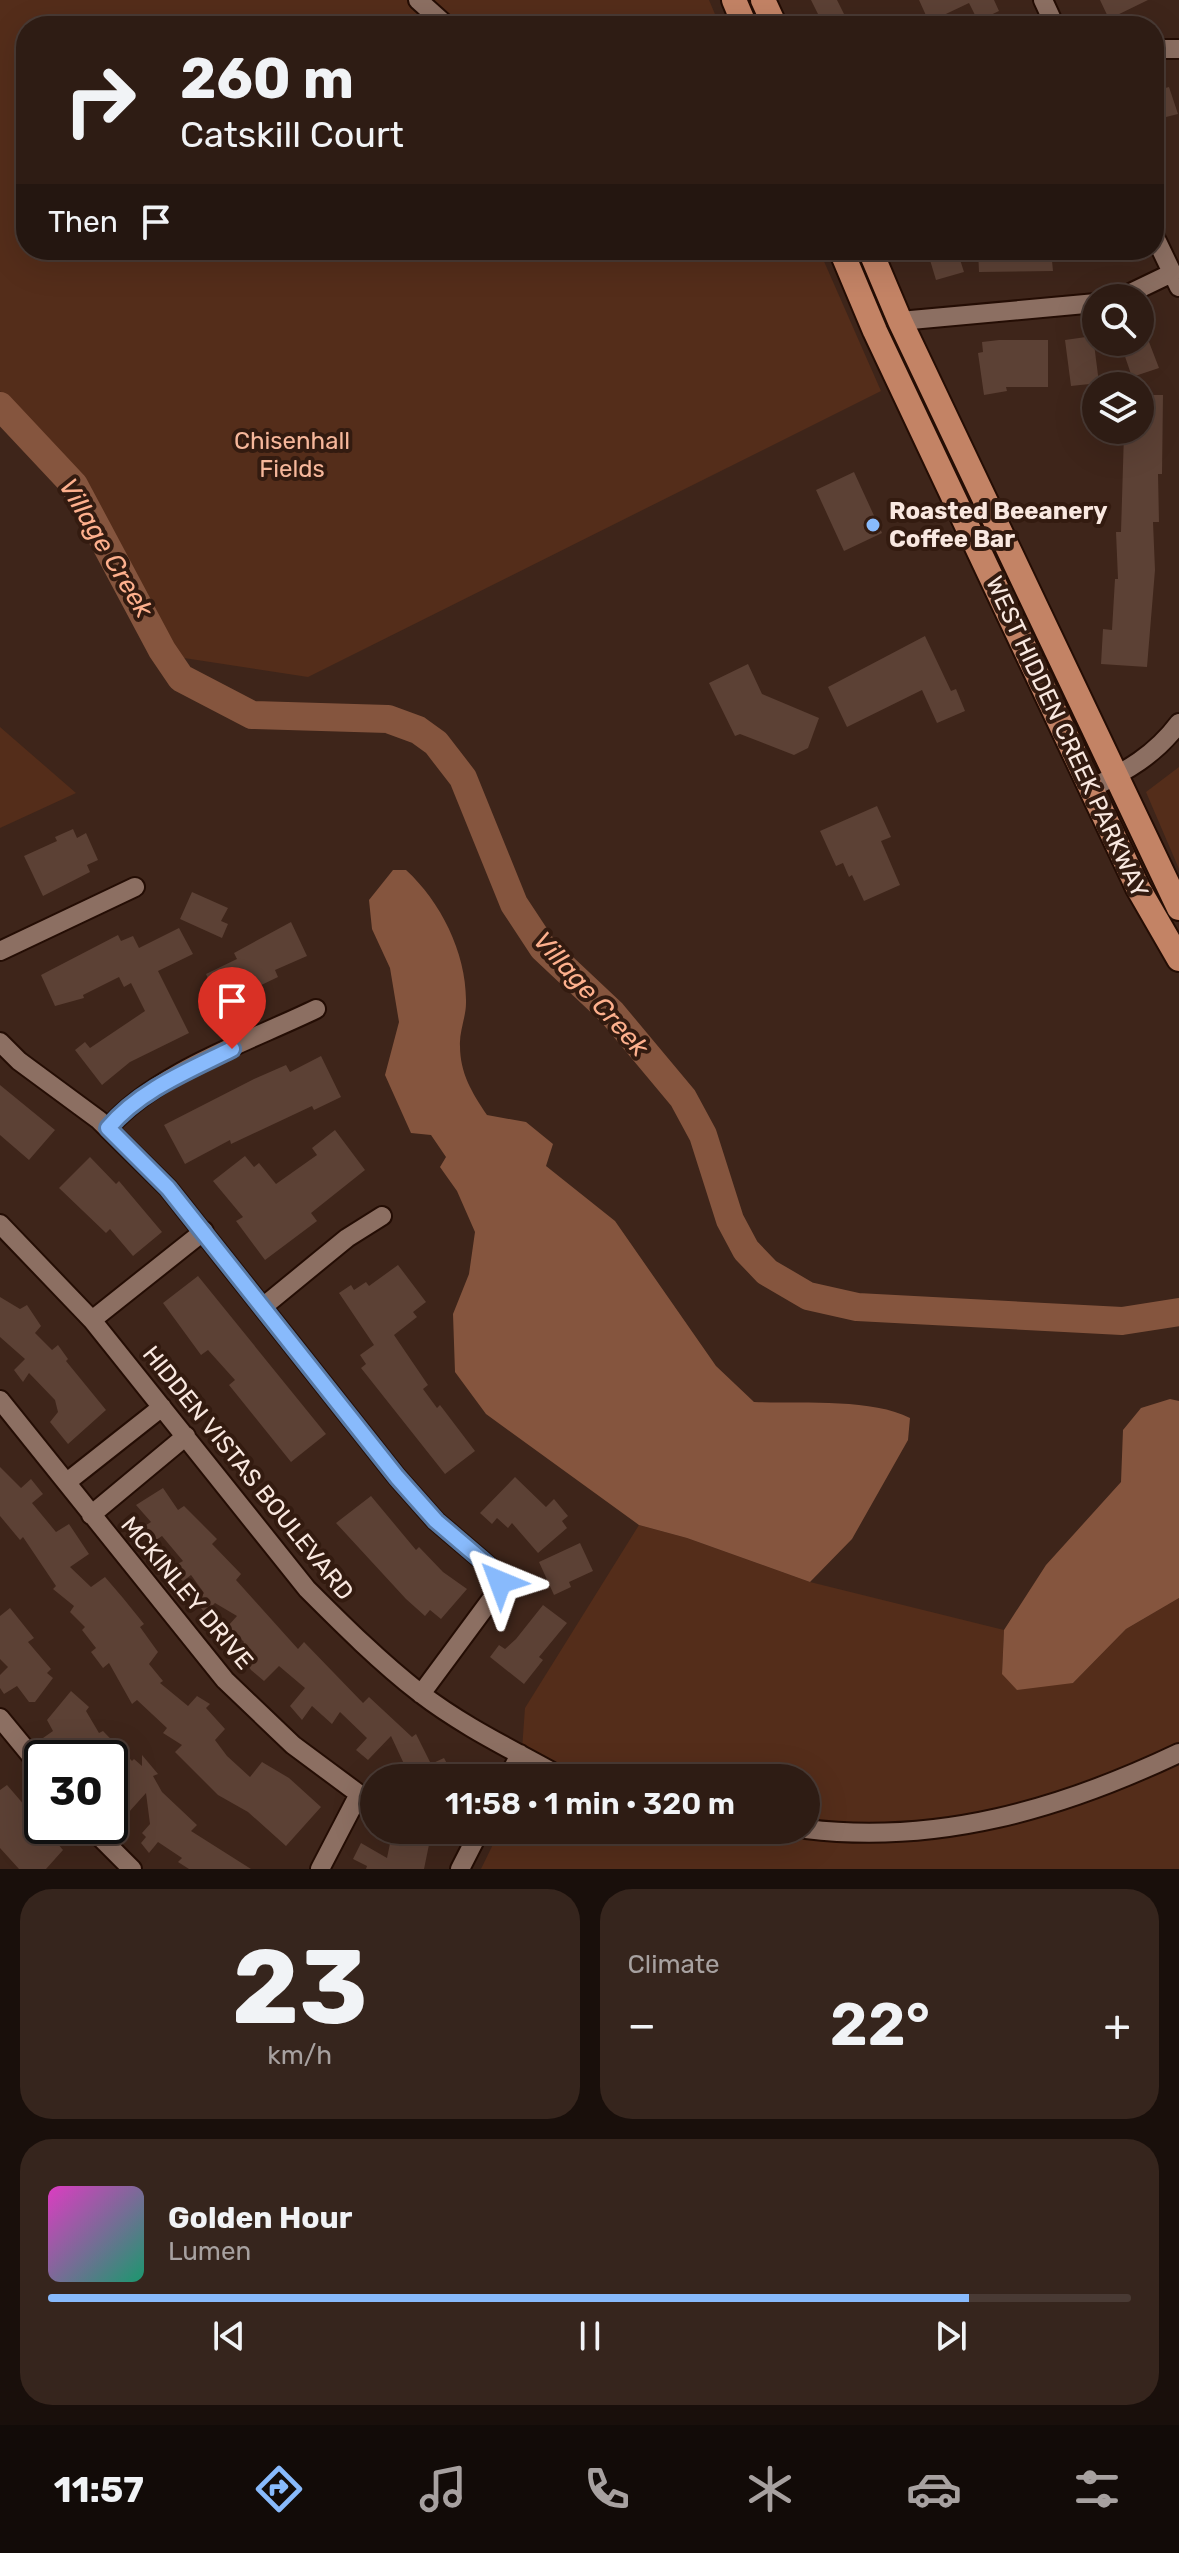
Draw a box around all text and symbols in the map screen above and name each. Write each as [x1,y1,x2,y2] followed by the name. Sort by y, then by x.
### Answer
[180,46,354,112] text: 260 m
[48,48,152,152] icon: right
[180,113,404,156] text: Catskill Court
[134,200,178,244] icon: arrive
[48,204,118,240] text: Then
[1082,284,1154,444] map controls
[1082,284,1154,356] button: search
[1082,372,1154,444] button: layers
[234,427,350,483] park label: Chisenhall Fields
[52,473,160,624] water label: Village Creek
[889,497,1108,553] place label: Roasted Beeanery Coffee Bar
[864,516,882,534] marker: Roasted Beeanery Coffee Bar
[980,572,1154,902] street label: WEST HIDDEN CREEK PARKWAY
[527,925,656,1063] water label: Village Creek
[198,967,266,1049] pin
[210,979,254,1023] icon: arrive
[137,1340,359,1606] street label: HIDDEN VISTAS BOULEVARD
[115,1511,259,1675] street label: MCKINLEY DRIVE
[458,1540,542,1624] position arrow
[24,1740,128,1844] speed limit sign: 30
[445,1786,735,1822] text: 11:58 · 1 min · 320 m
[232,1926,368,2049] text: 23
[628,1949,720,1980] text: Climate
[830,1989,930,2060] text: 22°
[628,1999,656,2051] text: −
[1104,1999,1131,2051] text: +
[267,2040,332,2071] text: km/h
[168,2200,352,2236] text: Golden Hour
[168,2236,251,2267] text: Lumen
[207,2314,251,2358] icon: previous
[568,2314,612,2358] icon: pause
[929,2314,973,2358] icon: next
[251,2461,307,2517] icon: directions
[415,2461,471,2517] icon: music
[579,2461,635,2517] icon: phone
[742,2461,798,2517] icon: climate
[906,2461,962,2517] icon: car
[1069,2461,1125,2517] icon: filters
[54,2468,144,2511] text: 11:57

